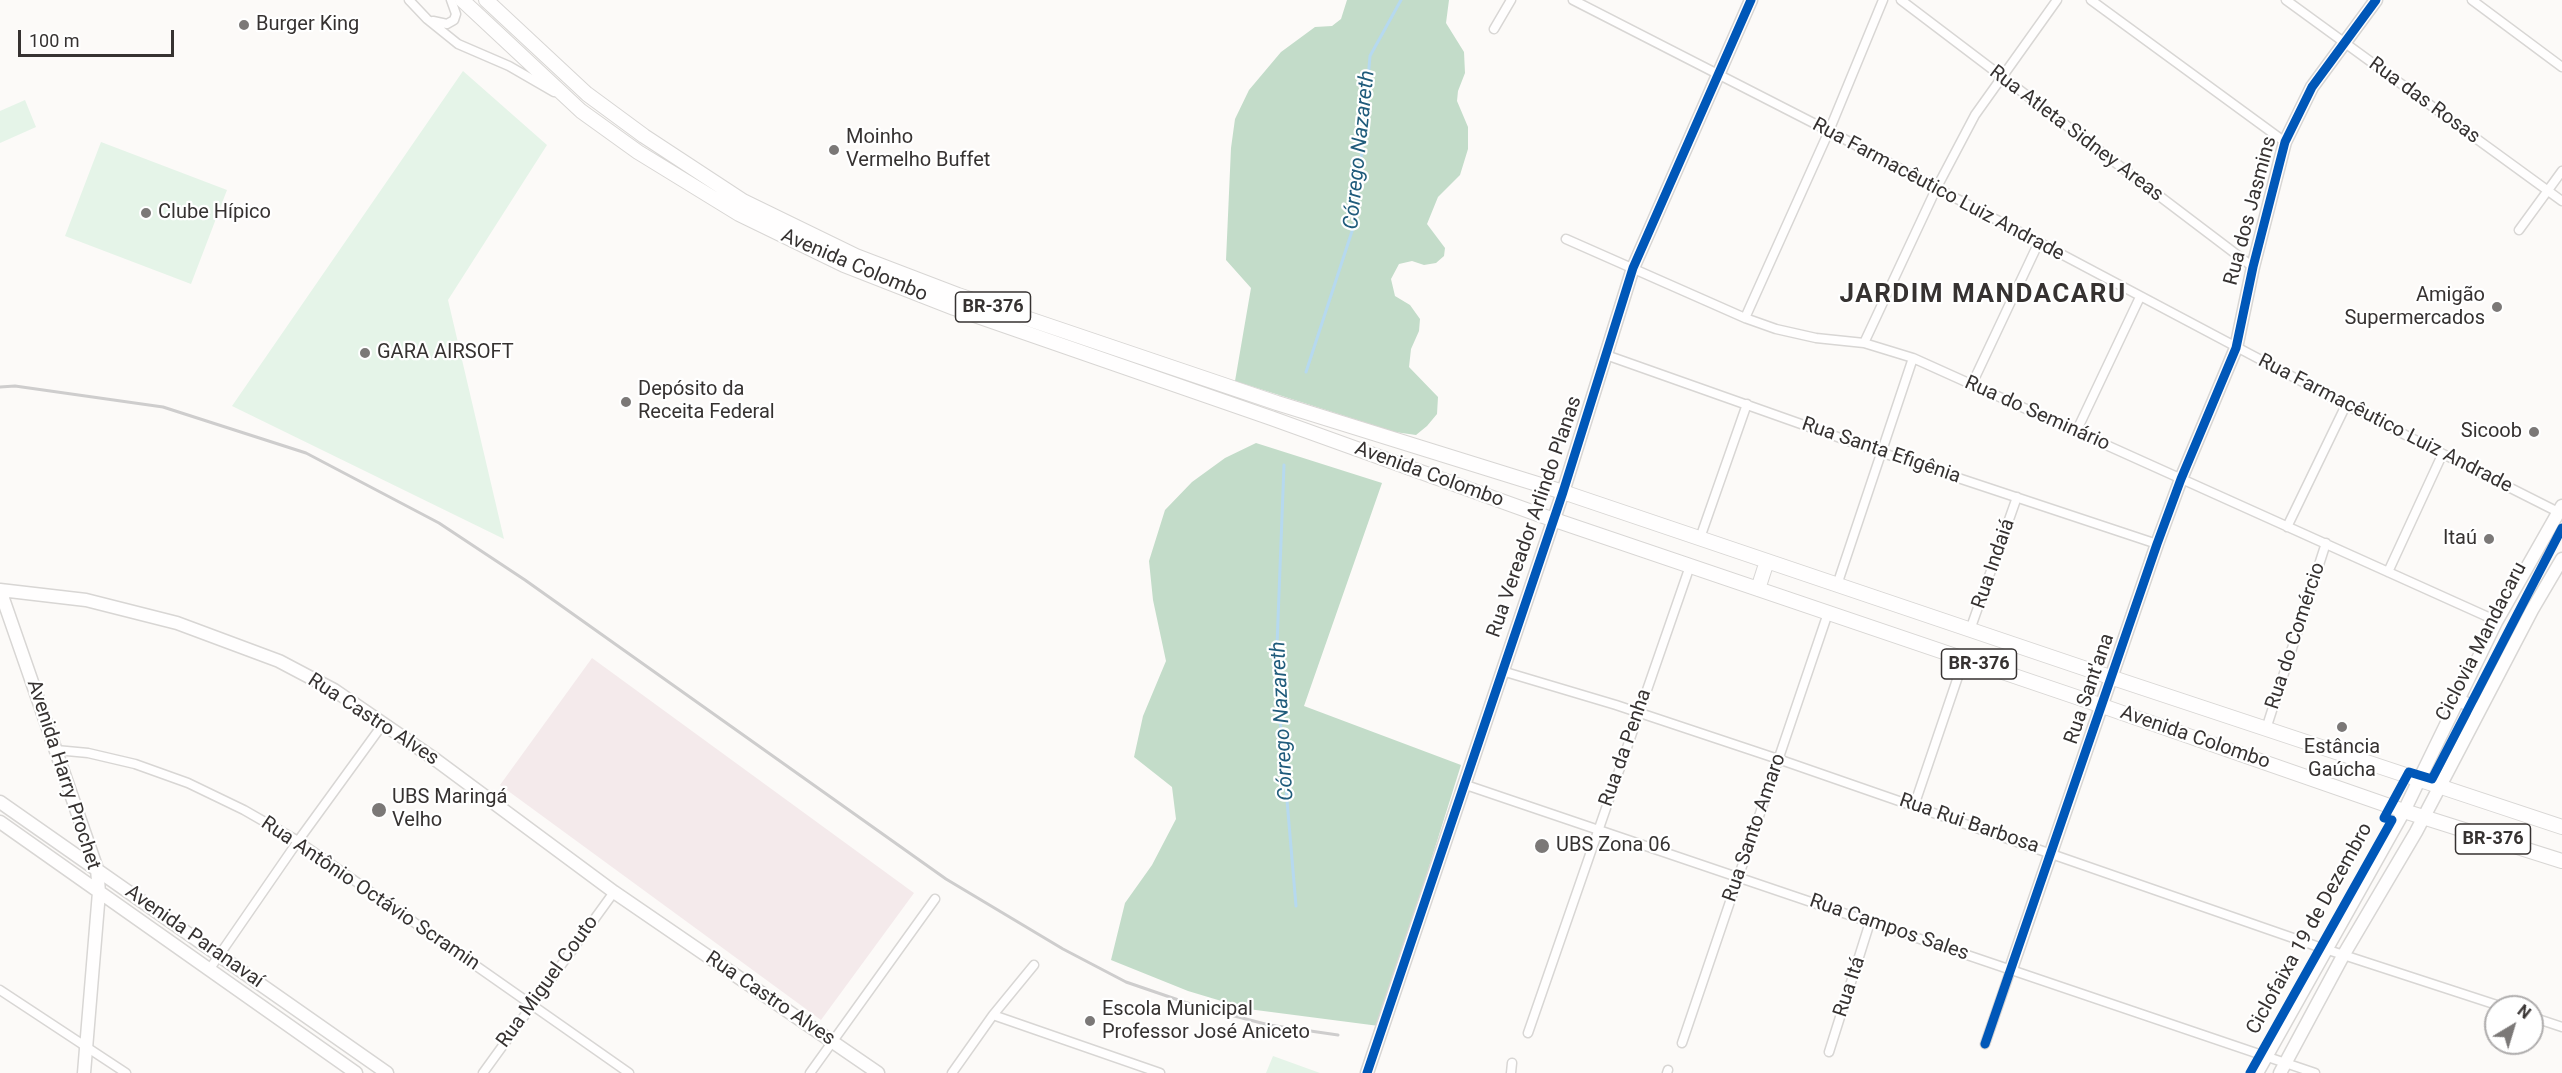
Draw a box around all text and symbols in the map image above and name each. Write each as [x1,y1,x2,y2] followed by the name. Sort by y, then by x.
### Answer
[256,13,359,37] place label: Burger King
[21,18,177,56] scale bar
[237,18,251,32] marker: Burger King
[29,30,80,51] text: 100 m
[2364,53,2484,149] street label: Rua das Rosas
[1984,61,2168,207] street label: Rua Atleta Sidney Areas
[1339,69,1381,231] water label: Córrego Nazareth
[1808,113,2068,267] street label: Rua Farmacêutico Luiz Andrade
[846,126,990,173] place label: Moinho Vermelho Buffet
[2220,134,2282,288] street label: Rua dos Jasmins
[827,143,841,157] marker: Moinho Vermelho Buffet
[158,201,271,225] place label: Clube Hípico
[139,206,153,220] marker: Clube Hípico
[777,224,931,308] street label: Avenida Colombo
[1839,279,2127,311] district label: JARDIM MANDACARU
[2344,284,2485,331] place label: Amigão Supermercados
[956,292,1030,322] road number: BR-376
[2490,300,2504,314] marker: Amigão Supermercados
[377,341,514,365] place label: GARA AIRSOFT
[358,346,372,360] marker: GARA AIRSOFT
[2254,349,2516,499] street label: Rua Farmacêutico Luiz Andrade
[1961,371,2113,457] street label: Rua do Seminário
[638,378,775,425] place label: Depósito da Receita Federal
[1482,393,1588,641] street label: Rua Vereador Arlindo Planas
[619,395,633,409] marker: Depósito da Receita Federal
[1798,413,1964,489] street label: Rua Santa Efigênia
[2461,420,2522,444] place label: Sicoob
[2527,425,2541,439] marker: Sicoob
[1351,437,1507,513] street label: Avenida Colombo
[1967,516,2021,612] street label: Rua Indaiá
[2443,527,2477,551] place label: Itaú
[2482,532,2496,546] marker: Itaú
[2431,558,2533,726] street label: Ciclovia Mandacaru
[2261,560,2331,712] street label: Rua do Comércio
[2060,631,2120,747] street label: Rua Sant'ana
[1266,641,1300,801] water label: Córrego Nazareth
[1942,649,2016,679] road number: BR-376
[303,669,443,771] street label: Rua Castro Alves
[21,677,105,873] street label: Avenida Harry Prochet
[1595,686,1657,810] street label: Rua da Penha
[2117,701,2273,775] street label: Avenida Colombo
[2335,720,2349,734] marker: Estância Gaúcha
[2304,736,2380,783] place label: Estância Gaúcha
[1718,751,1792,905] street label: Rua Santo Amaro
[392,786,507,833] place label: UBS Maringá Velho
[1896,789,2042,859] street label: Rua Rui Barbosa
[370,801,388,819] marker: UBS Maringá Velho
[256,812,484,976] street label: Rua Antônio Octávio Scramin
[2242,819,2378,1039] street label: Ciclofaixa 19 de Dezembro
[2456,824,2530,854] road number: BR-376
[1556,834,1671,858] place label: UBS Zona 06
[1533,837,1551,855] marker: UBS Zona 06
[120,880,268,994] street label: Avenida Paranavaí
[1806,889,1972,967] street label: Rua Campos Sales
[492,911,604,1053] street label: Rua Miguel Couto
[701,947,839,1051] street label: Rua Castro Alves
[1829,954,1871,1020] street label: Rua Itá
[2484,995,2544,1055] north arrow
[1102,998,1310,1045] place label: Escola Municipal Professor José Aniceto
[2514,1001,2534,1023] text: N
[1083,1014,1097,1028] marker: Escola Municipal Professor José Aniceto

